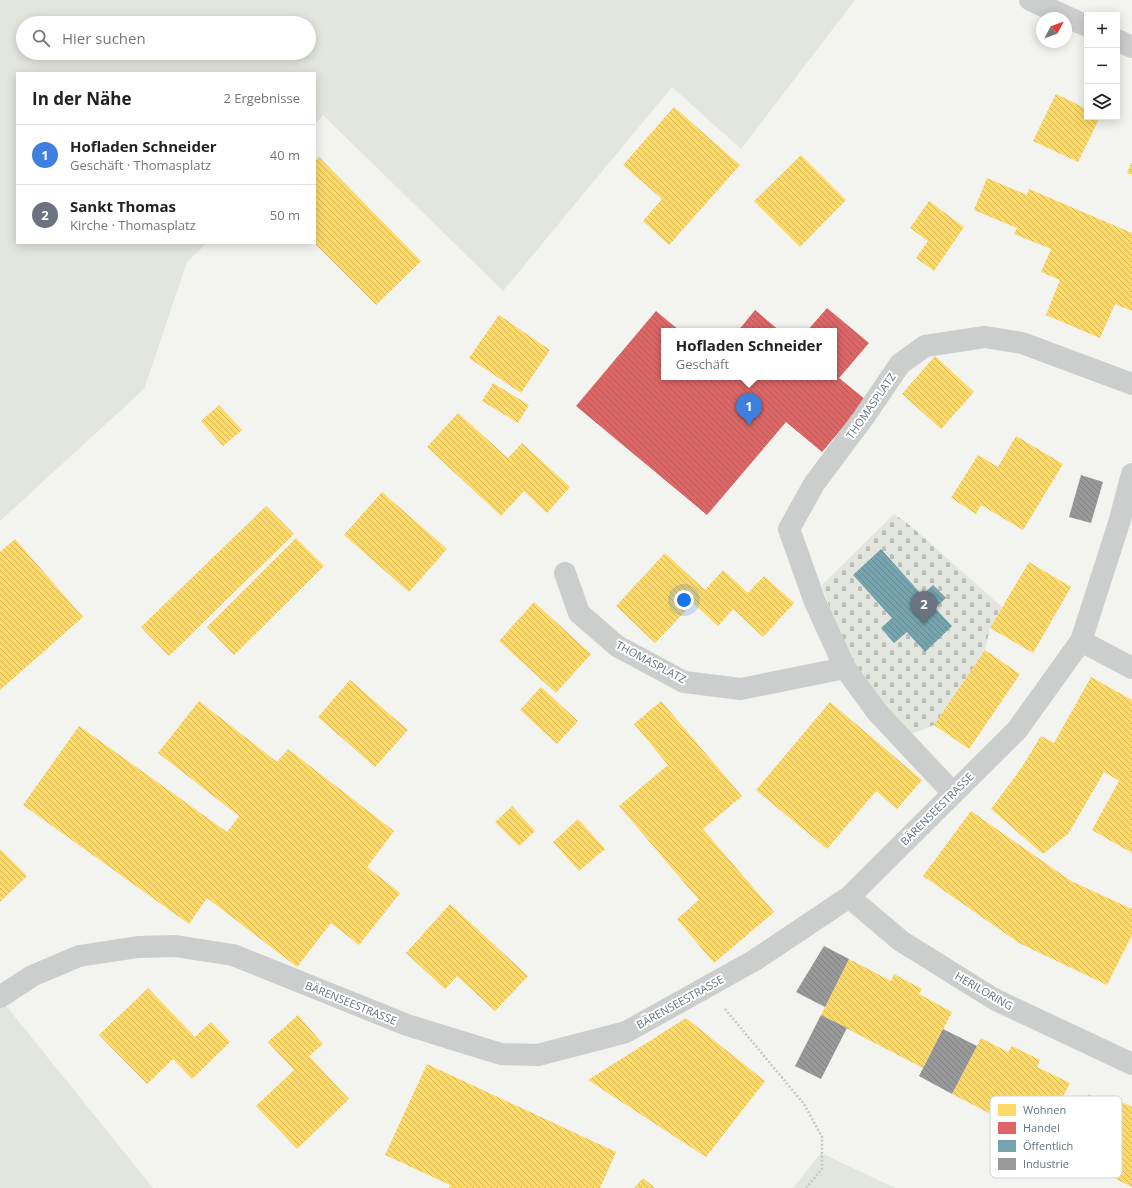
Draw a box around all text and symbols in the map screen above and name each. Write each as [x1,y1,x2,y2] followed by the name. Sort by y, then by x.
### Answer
[1036,12,1072,48] north arrow
[1084,12,1120,120] map controls
[1084,12,1120,48] button: +
[16,16,316,60] search box
[30,27,52,49] icon: search
[62,28,146,48] text: Hier suchen
[1084,48,1120,84] button: −
[1084,84,1120,120] button: layers
[32,87,131,110] text: In der Nähe
[223,89,300,107] text: 2 Ergebnisse
[70,136,217,156] text: Hofladen Schneider
[41,146,49,164] text: 1
[270,146,300,164] text: 40 m
[70,156,211,174] text: Geschäft · Thomasplatz
[70,196,176,216] text: Sankt Thomas
[41,206,49,224] text: 2
[270,206,300,224] text: 50 m
[70,216,196,234] text: Kirche · Thomasplatz
[661,328,837,380] popup
[676,335,822,355] text: Hofladen Schneider
[676,355,729,373] text: Geschäft
[842,370,899,442] street label: THOMASPLATZ
[736,393,762,426] pin: 1
[674,590,694,610] your location
[911,591,937,624] pin: 2
[614,637,689,686] street label: THOMASPLATZ
[897,769,976,848] street label: BÄRENSEESTRASSE
[953,968,1016,1013] street label: HERILORING
[633,971,726,1032] street label: BÄRENSEESTRASSE
[303,977,399,1028] street label: BÄRENSEESTRASSE
[990,1096,1122,1178] legend
[1023,1102,1066,1117] text: Wohnen
[1023,1120,1060,1135] text: Handel
[1023,1138,1073,1153] text: Öffentlich
[1023,1156,1069,1171] text: Industrie

